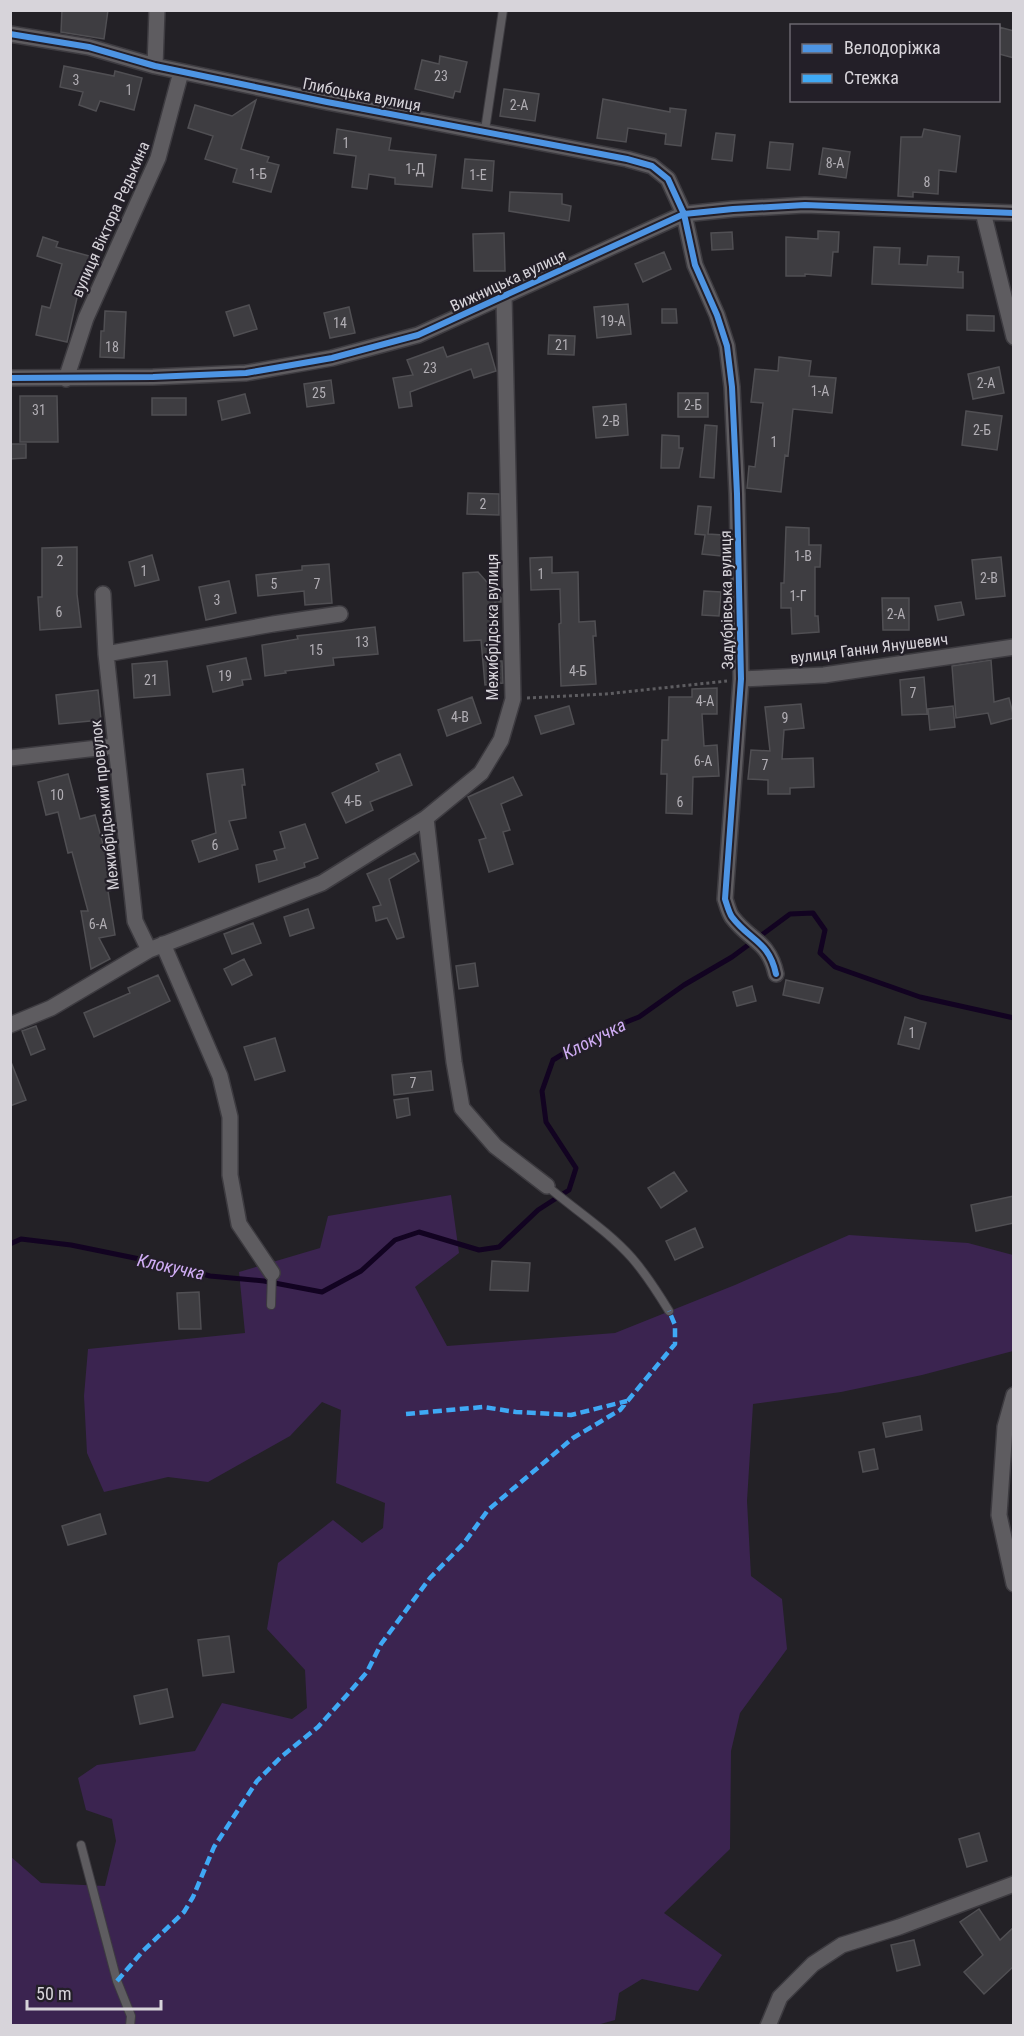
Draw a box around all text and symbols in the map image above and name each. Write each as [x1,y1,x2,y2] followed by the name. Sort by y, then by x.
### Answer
[790,24,1000,102] legend
[844,37,941,58] text: Велодоріжка
[844,67,899,88] text: Стежка
[434,68,448,84] house number: 23
[73,72,79,88] house number: 3
[301,74,423,115] street label: Глибоцька вулиця
[126,82,132,98] house number: 1
[510,97,528,113] house number: 2-А
[343,135,349,151] house number: 1
[68,138,153,300] street label: вулиця Віктора Редькина
[826,155,844,171] house number: 8-А
[405,161,425,177] house number: 1-Д
[249,166,267,182] house number: 1-Б
[469,167,487,183] house number: 1-Е
[924,174,931,190] house number: 8
[447,245,569,316] street label: Вижницька вулиця
[600,313,626,329] house number: 19-А
[333,315,347,331] house number: 14
[555,337,569,353] house number: 21
[105,339,119,355] house number: 18
[423,360,437,376] house number: 23
[977,375,995,391] house number: 2-А
[811,383,829,399] house number: 1-А
[312,385,326,401] house number: 25
[684,397,702,413] house number: 2-Б
[32,402,46,418] house number: 31
[602,413,620,429] house number: 2-В
[973,422,991,438] house number: 2-Б
[771,434,777,450] house number: 1
[480,496,487,512] house number: 2
[716,530,737,670] street label: Задубрівська вулиця
[794,548,812,564] house number: 1-В
[57,553,64,569] house number: 2
[483,554,502,701] street label: Межибрідська вулиця
[141,563,147,579] house number: 1
[538,566,544,582] house number: 1
[980,570,998,586] house number: 2-В
[271,576,278,592] house number: 5
[314,576,321,592] house number: 7
[789,588,807,604] house number: 1-Г
[214,592,220,608] house number: 3
[56,604,63,620] house number: 6
[887,606,905,622] house number: 2-А
[789,629,949,668] street label: вулиця Ганни Янушевич
[355,634,369,650] house number: 13
[309,642,323,658] house number: 15
[569,663,587,679] house number: 4-Б
[218,668,232,684] house number: 19
[144,672,158,688] house number: 21
[910,685,917,701] house number: 7
[696,693,714,709] house number: 4-А
[451,709,469,725] house number: 4-В
[782,710,788,726] house number: 9
[86,719,123,891] street label: Межибрідський провулок
[694,753,712,769] house number: 6-А
[762,757,769,773] house number: 7
[50,787,64,803] house number: 10
[344,793,362,809] house number: 4-Б
[677,794,684,810] house number: 6
[212,837,219,853] house number: 6
[89,916,107,932] house number: 6-А
[559,1014,629,1063] water label: Клокучка
[909,1025,915,1041] house number: 1
[410,1075,417,1091] house number: 7
[136,1249,207,1284] water label: Клокучка
[27,1973,160,2011] scale bar
[36,1983,71,2004] text: 50 m

